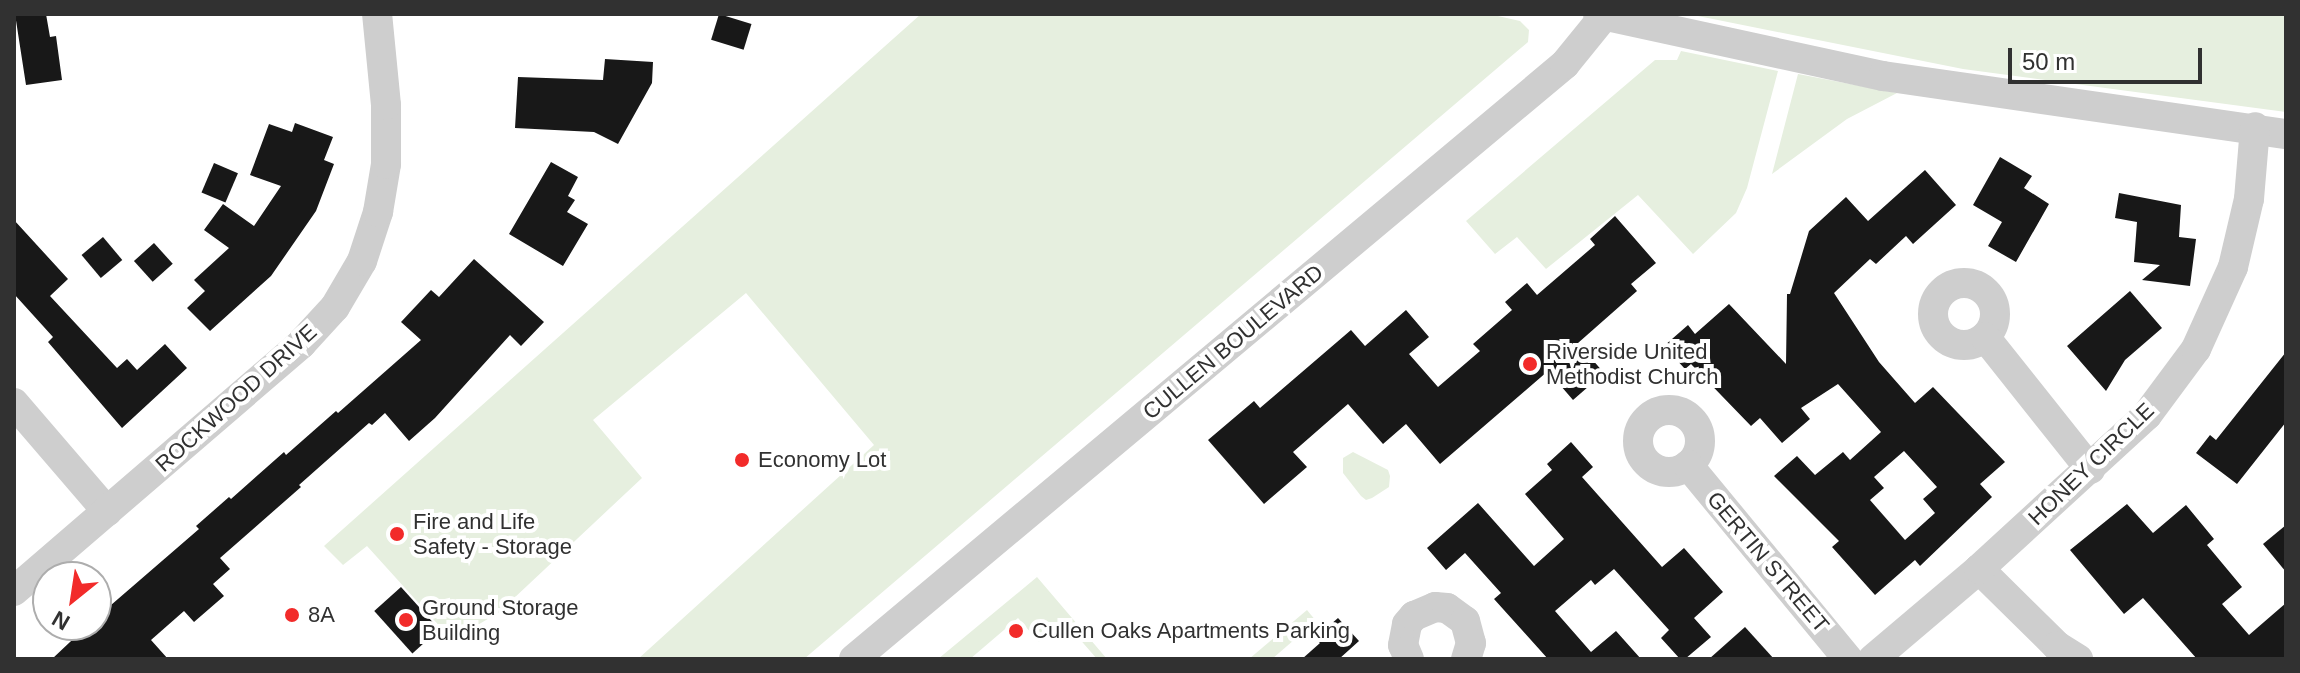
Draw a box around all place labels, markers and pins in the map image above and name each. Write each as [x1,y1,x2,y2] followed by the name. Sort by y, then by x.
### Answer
[1546,338,1718,390] place label: Riverside United Methodist Church
[1521,355,1539,373] marker: Riverside United Methodist Church
[758,447,886,473] place label: Economy Lot
[733,451,751,469] marker: Economy Lot
[413,508,572,560] place label: Fire and Life Safety - Storage
[388,525,406,543] marker: Fire and Life Safety - Storage
[422,594,579,646] place label: Ground Storage Building
[308,602,335,628] place label: 8A
[283,606,301,624] marker: 8A
[397,611,415,629] marker: Ground Storage Building
[1032,618,1351,644] place label: Cullen Oaks Apartments Parking
[1007,622,1025,640] marker: Cullen Oaks Apartments Parking

